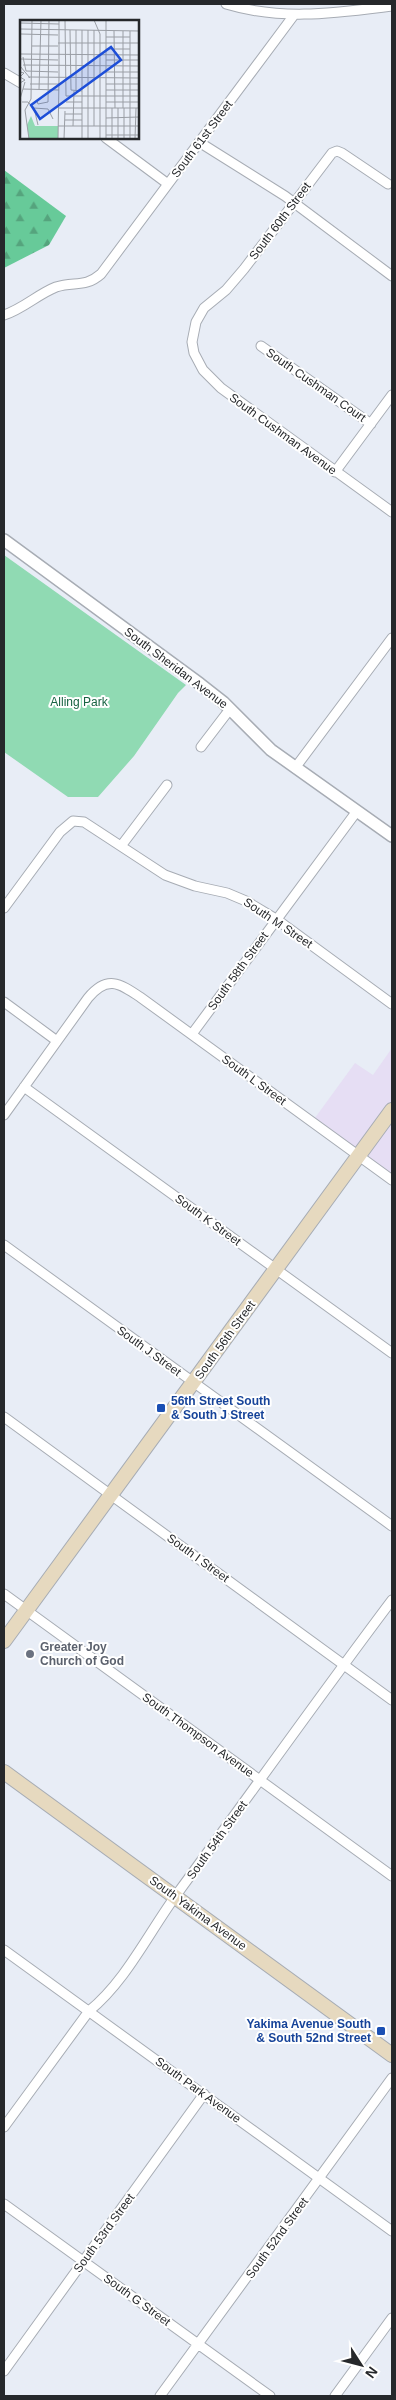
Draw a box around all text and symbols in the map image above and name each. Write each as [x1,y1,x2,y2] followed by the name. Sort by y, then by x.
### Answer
[20,20,139,139] inset map
[169,97,236,180] street label: South 61st Street
[246,179,314,263] street label: South 60th Street
[263,345,369,425] street label: South Cushman Court
[227,390,340,478] street label: South Cushman Avenue
[122,625,231,712] street label: South Sheridan Avenue
[50,695,109,709] park label: Alling Park
[241,895,316,952] street label: South M Street
[205,929,272,1013] street label: South 58th Street
[219,1052,290,1108] street label: South L Street
[172,1191,244,1249] street label: South K Street
[192,1298,259,1382] street label: South 56th Street
[114,1323,184,1379] street label: South J Street
[171,1394,270,1422] place label: 56th Street South & South J Street
[155,1402,167,1414] marker: 56th Street South & South J Street
[164,1531,232,1586] street label: South I Street
[40,1640,124,1668] place label: Greater Joy Church of God
[24,1648,36,1660] marker: Greater Joy Church of God
[140,1690,257,1780] street label: South Thompson Avenue
[184,1798,251,1882] street label: South 54th Street
[147,1873,250,1953] street label: South Yakima Avenue
[247,2017,371,2045] place label: Yakima Avenue South & South 52nd Street
[375,2025,387,2037] marker: Yakima Avenue South & South 52nd Street
[152,2054,244,2126] street label: South Park Avenue
[71,2190,138,2275] street label: South 53rd Street
[243,2194,311,2281] street label: South 52nd Street
[101,2271,174,2329] street label: South G Street
[336,2340,386,2390] north arrow
[362,2364,381,2381] text: N

